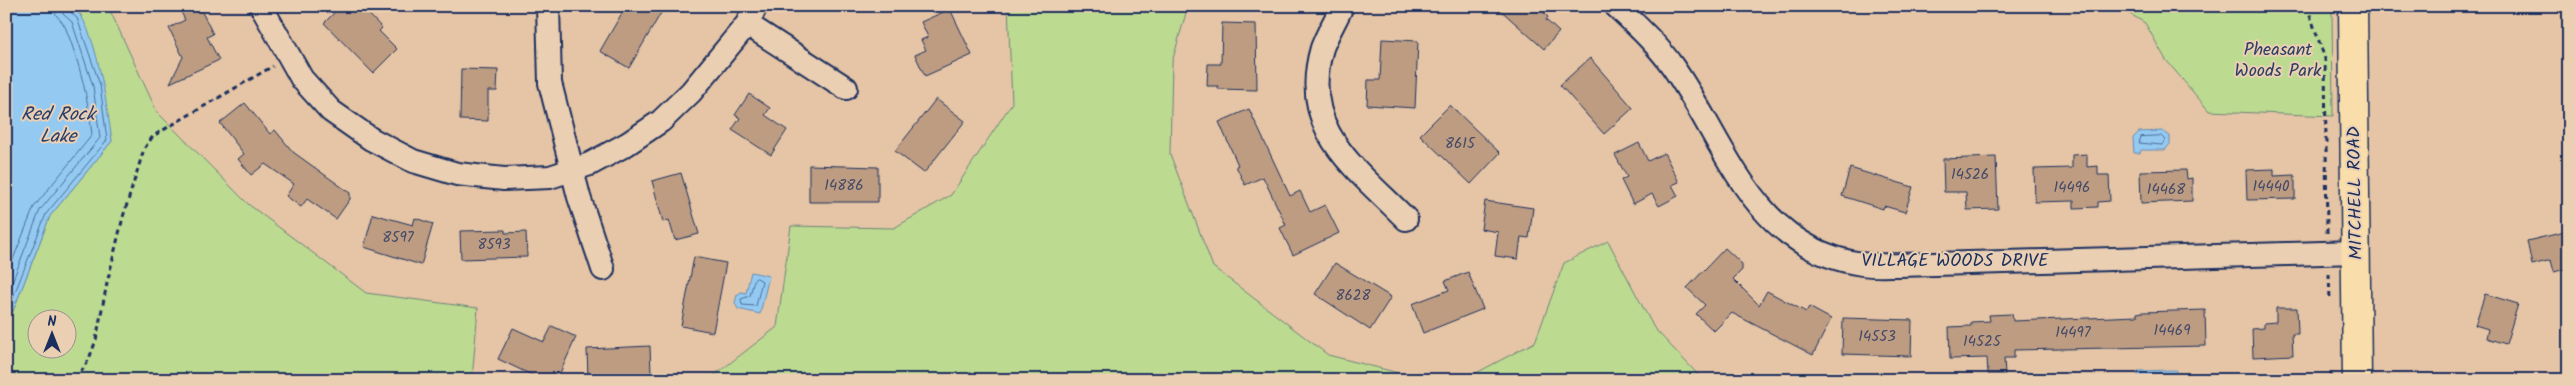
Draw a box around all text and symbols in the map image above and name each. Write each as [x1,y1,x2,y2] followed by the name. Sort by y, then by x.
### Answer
[2235,36,2322,86] park label: Pheasant Woods Park
[21,100,98,152] water label: Red Rock Lake
[2340,125,2372,260] street label: MITCHELL ROAD
[1445,132,1476,156] house number: 8615
[1951,163,1989,187] house number: 14526
[824,174,864,198] house number: 14886
[2252,175,2290,199] house number: 14440
[2054,176,2090,200] house number: 14496
[2147,178,2186,202] house number: 14468
[382,226,415,250] house number: 8597
[478,233,511,257] house number: 8593
[1862,247,2049,276] street label: VILLAGE WOODS DRIVE
[1335,284,1372,308] house number: 8628
[28,308,78,358] north arrow
[48,311,57,333] text: N
[2154,319,2191,343] house number: 14469
[2055,321,2092,345] house number: 14497
[1858,325,1896,349] house number: 14553
[1963,330,2002,354] house number: 14525

